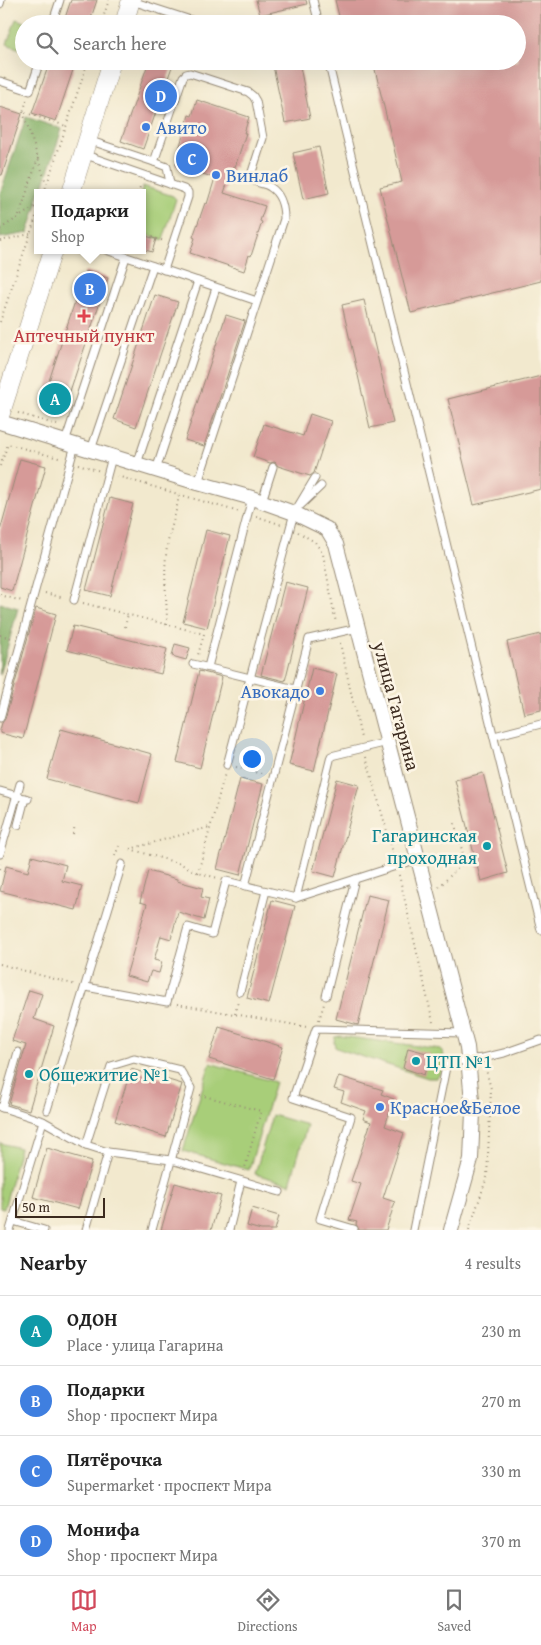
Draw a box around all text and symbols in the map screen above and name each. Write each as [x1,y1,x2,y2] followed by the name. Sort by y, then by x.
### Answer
[15,15,526,70] search box
[33,29,61,57] icon: search
[73,29,167,57] text: Search here
[145,77,177,115] pin: D
[156,113,207,141] place label: Авито
[140,121,152,133] marker: Авито
[176,140,208,178] pin: C
[226,161,289,189] place label: Винлаб
[210,169,222,181] marker: Винлаб
[34,189,146,254] popup
[51,196,129,224] text: Подарки
[51,224,85,248] text: Shop
[74,270,106,308] pin: B
[78,310,90,322] marker: Аптечный пункт
[14,321,155,349] place label: Аптечный пункт
[39,380,71,418] pin: A
[366,637,428,774] street label: улица Гагарина
[241,677,310,705] place label: Авокадо
[314,685,326,697] marker: Авокадо
[239,746,265,772] your location
[372,821,477,871] place label: Гагаринская проходная
[481,840,493,852] marker: Гагаринская проходная
[426,1047,492,1075] place label: ЦТП №1
[410,1055,422,1067] marker: ЦТП №1
[39,1060,170,1088] place label: Общежитие №1
[23,1068,35,1080] marker: Общежитие №1
[390,1093,521,1121] place label: Красное&Белое
[374,1101,386,1113] marker: Красное&Белое
[15,1195,105,1218] scale bar
[22,1197,50,1217] text: 50 m
[20,1247,87,1278] text: Nearby
[464,1251,521,1275] text: 4 results
[67,1305,117,1333] text: ОДОН
[31,1319,41,1343] text: A
[481,1319,521,1343] text: 230 m
[67,1333,223,1357] text: Place · улица Гагарина
[67,1375,145,1403] text: Подарки
[31,1389,41,1413] text: B
[481,1389,521,1413] text: 270 m
[67,1403,218,1427] text: Shop · проспект Мира
[67,1445,162,1473] text: Пятёрочка
[31,1459,41,1483] text: C
[481,1459,521,1483] text: 330 m
[67,1473,272,1497] text: Supermarket · проспект Мира
[67,1515,140,1543] text: Монифа
[31,1529,41,1553] text: D
[481,1529,521,1553] text: 370 m
[67,1543,218,1567] text: Shop · проспект Мира
[70,1586,98,1636] tab: Map
[237,1586,298,1636] tab: Directions
[437,1586,471,1636] tab: Saved

